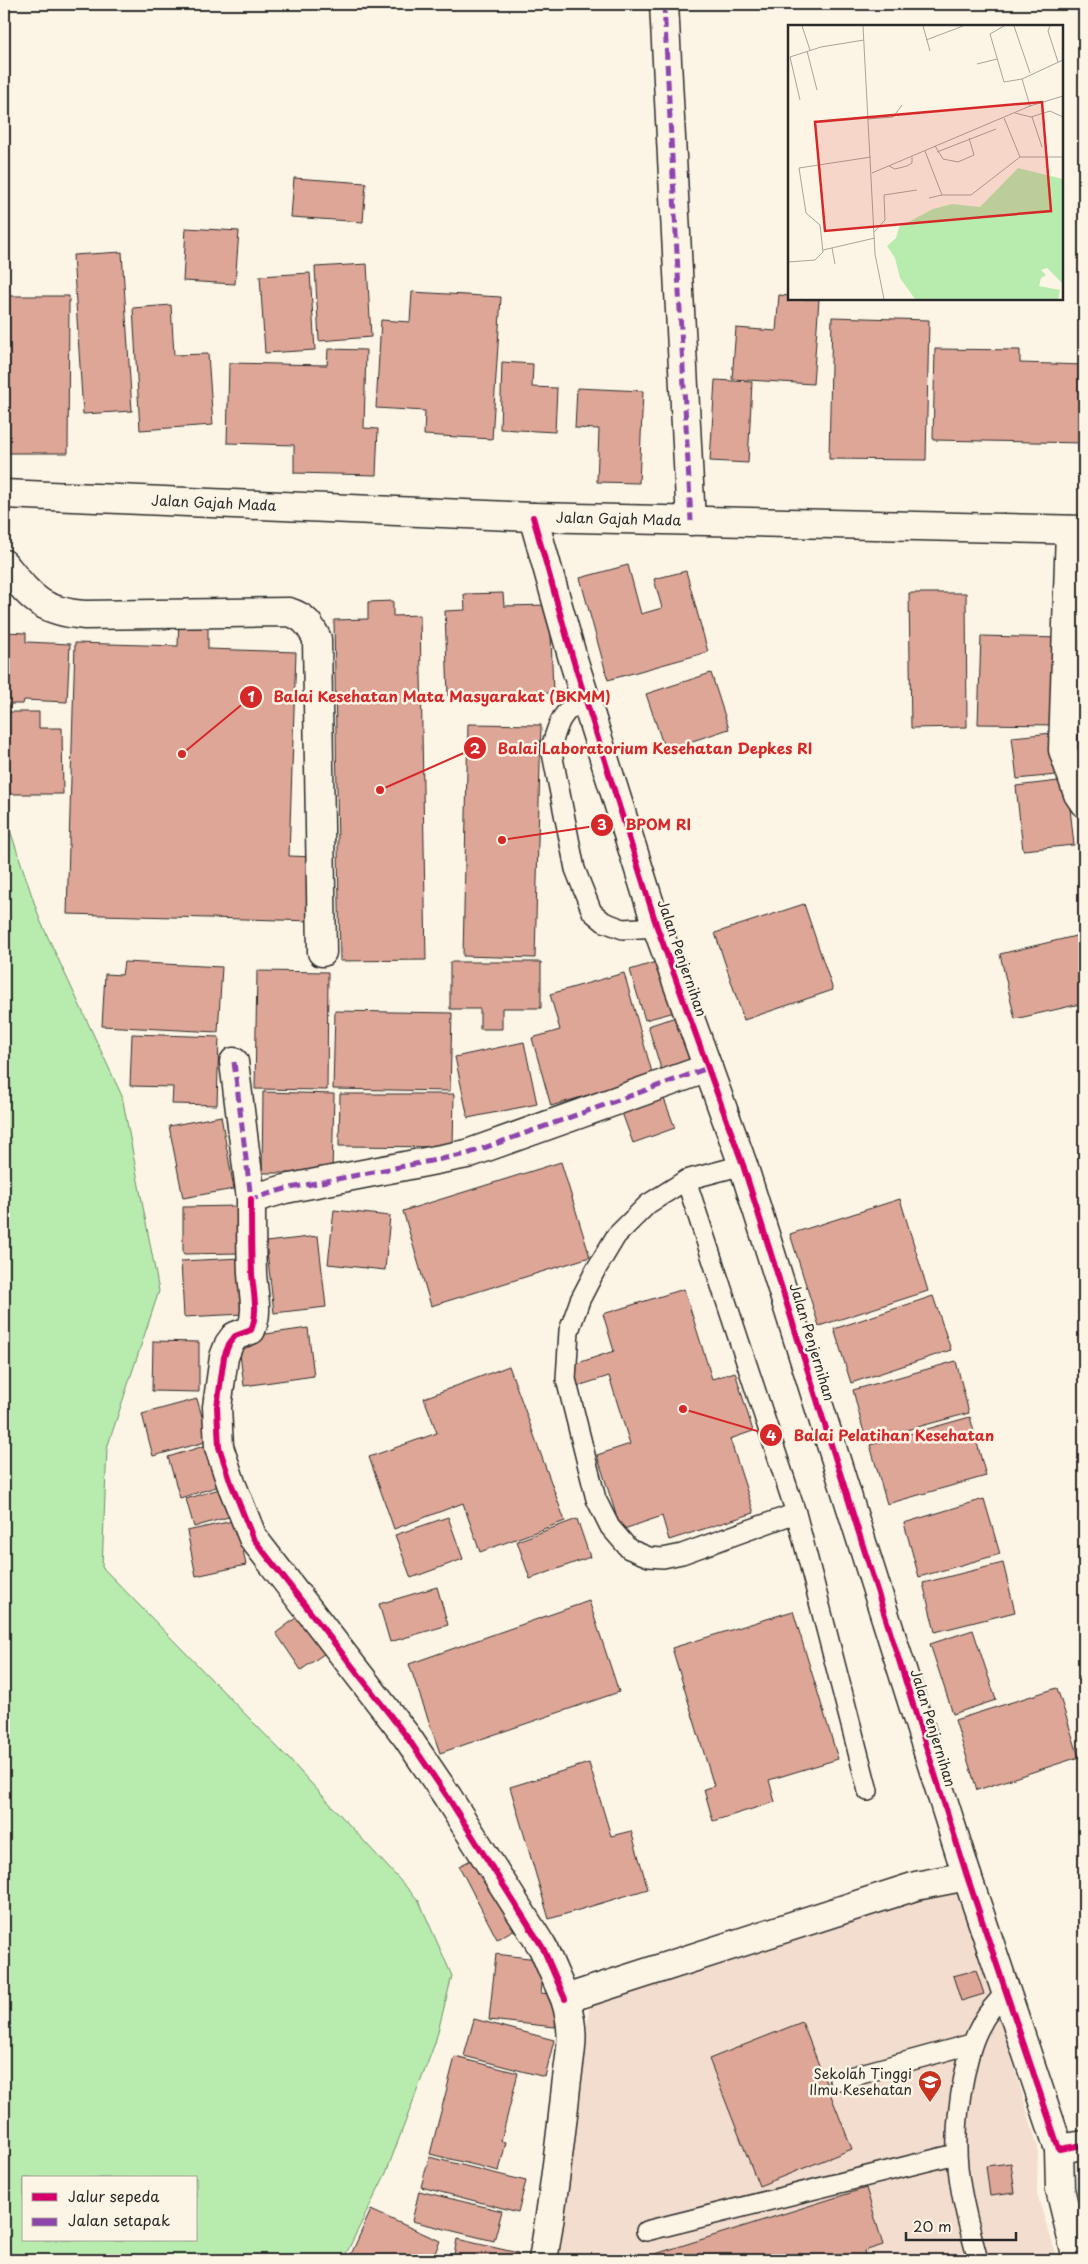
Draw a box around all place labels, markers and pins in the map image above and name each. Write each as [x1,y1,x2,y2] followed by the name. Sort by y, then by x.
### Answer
[239,682,619,712] callout: Balai Kesehatan Mata Masyarakat (BKMM)
[462,733,823,763] callout: Balai Laboratorium Kesehatan Depkes RI
[589,810,702,840] callout: BPOM RI
[759,1420,1004,1450] callout: Balai Pelatihan Kesehatan
[809,2063,912,2100] place label: Sekolah Tinggi Ilmu Kesehatan
[917,2069,943,2103] school or university icon: Sekolah Tinggi Ilmu Kesehatan

